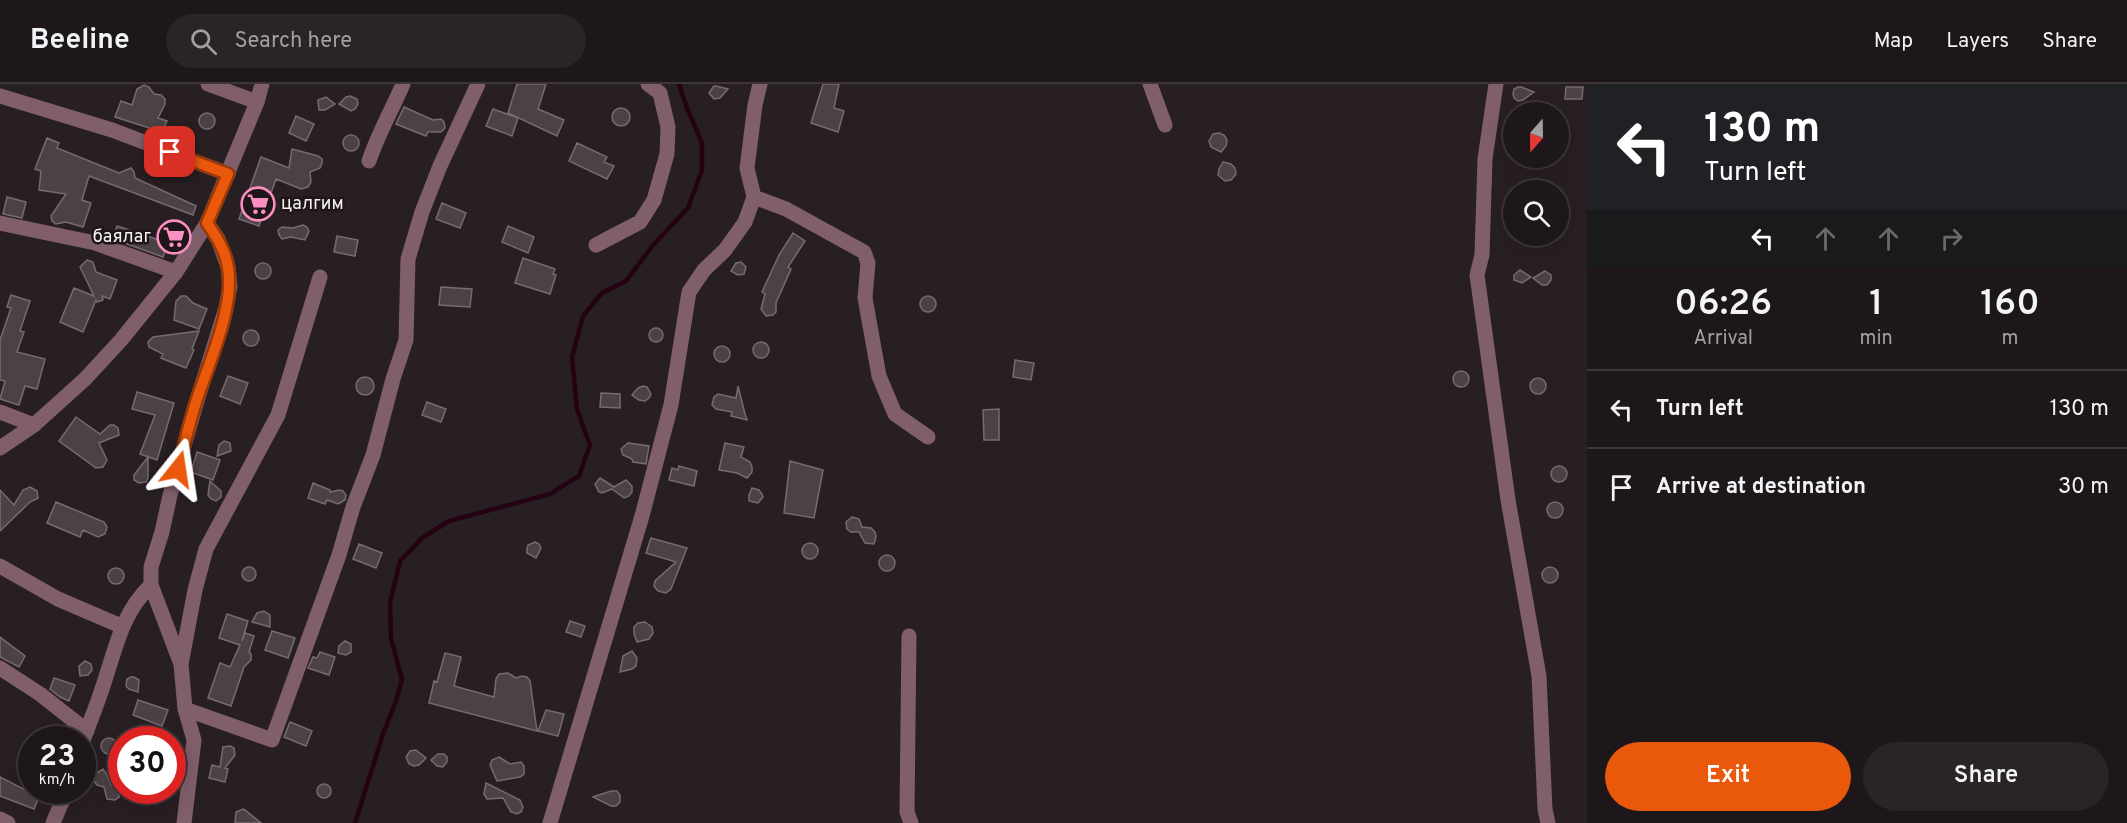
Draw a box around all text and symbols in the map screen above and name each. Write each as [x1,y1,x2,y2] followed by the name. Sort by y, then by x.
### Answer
[166,14,586,68] search box
[30,23,130,59] text: Beeline
[187,25,220,58] icon: search
[235,28,352,55] text: Search here
[1874,28,1913,55] text: Map
[1946,28,2009,55] text: Layers
[2042,28,2097,55] text: Share
[1503,102,1569,168] north arrow
[1503,102,1569,246] map controls
[1704,104,1820,157] text: 130 m
[1605,108,1683,186] icon: left
[144,126,195,177] pin
[153,135,186,168] icon: arrive
[1704,156,1806,190] text: Turn left
[1503,180,1569,246] button: search
[240,186,276,222] supermarket icon: цалгим
[281,193,344,216] place label: цалгим
[156,219,192,255] supermarket icon: баялаг
[1746,222,1779,255] icon: left
[1809,222,1842,255] icon: ahead
[1872,222,1905,255] icon: ahead
[1935,222,1968,255] icon: right
[93,226,151,249] place label: баялаг
[1674,282,1772,328] text: 06:26
[1869,282,1883,328] text: 1
[1980,282,2040,328] text: 160
[1693,326,1753,352] text: Arrival
[1860,326,1893,352] text: min
[2001,326,2018,352] text: m
[1605,393,1638,426] icon: left
[1656,396,1744,423] text: Turn left
[2050,396,2109,423] text: 130 m
[146,437,210,501] position arrow
[1605,471,1638,504] icon: arrive
[1656,474,1866,501] text: Arrive at destination
[2058,474,2109,501] text: 30 m
[108,726,186,804] speed limit sign: 30
[39,739,75,776] text: 23
[1605,742,1851,811] button: Exit
[1863,742,2109,811] button: Share
[39,771,75,790] text: km/h

